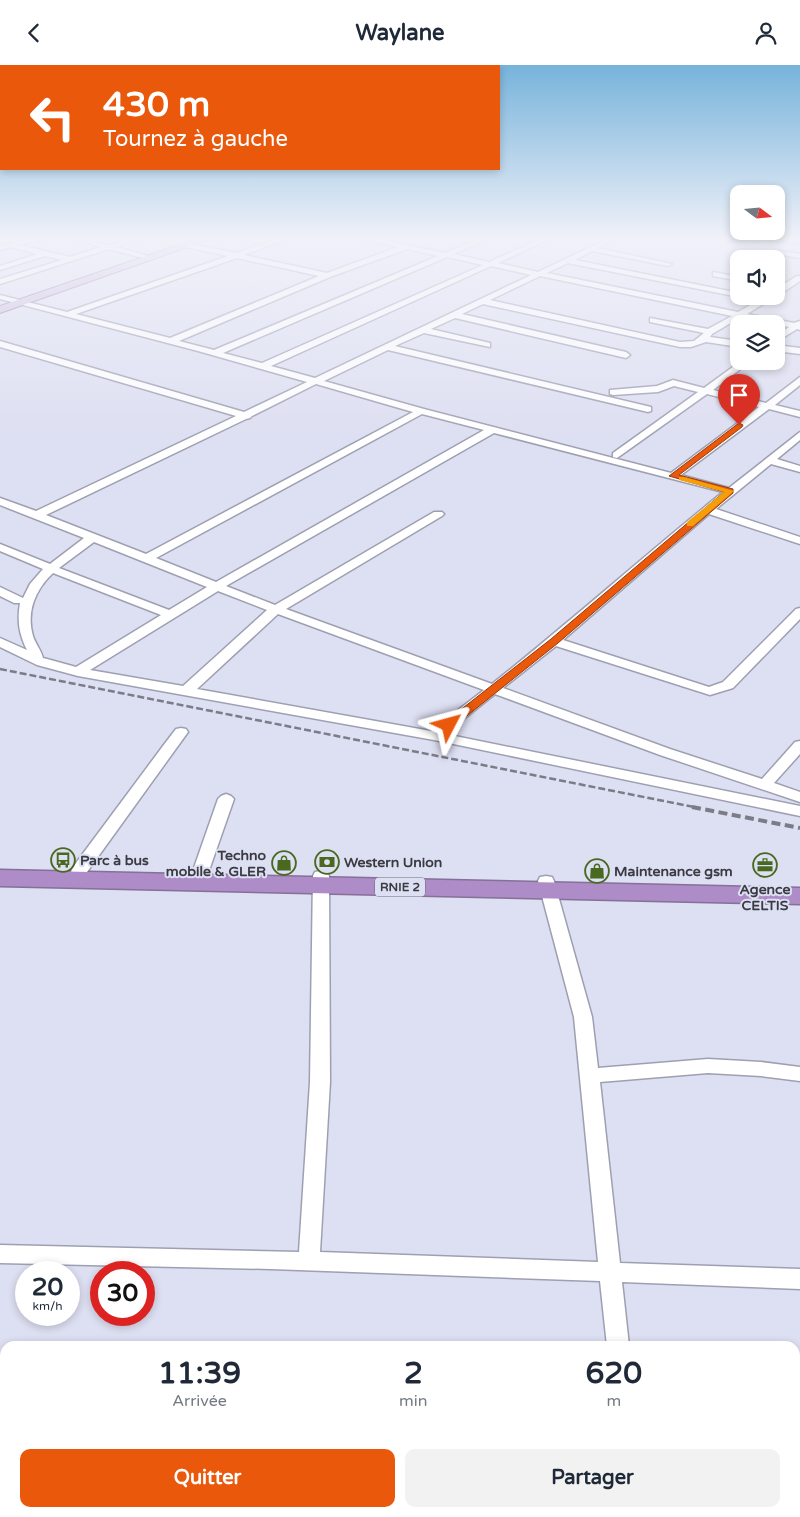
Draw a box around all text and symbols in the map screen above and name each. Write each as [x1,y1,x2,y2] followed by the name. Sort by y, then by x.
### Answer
[20,19,48,47] icon: back
[752,19,780,47] icon: person
[355,20,445,46] text: Waylane
[103,84,210,126] text: 430 m
[20,85,85,150] icon: left
[103,126,288,152] text: Tournez à gauche
[730,185,785,240] north arrow
[730,185,785,370] map controls
[730,250,785,305] button: sound
[730,315,785,370] button: layers
[718,374,760,425] pin
[725,381,753,409] icon: arrive
[422,698,474,750] position arrow
[50,847,76,873] bus stop icon: Parc à bus
[166,847,266,880] place label: Techno mobile & GLER
[314,849,340,875] bank icon: Western Union
[271,850,297,876] shop icon: Techno mobile & GLER
[80,852,149,869] place label: Parc à bus
[752,852,778,878] office icon: Agence CELTIS
[344,854,442,871] place label: Western Union
[584,858,610,884] shop icon: Maintenance gsm
[614,863,733,880] place label: Maintenance gsm
[375,877,425,897] road number: RNIE 2
[740,881,791,914] place label: Agence CELTIS
[90,1261,155,1326] speed limit sign: 30
[32,1272,63,1302] text: 20
[32,1299,63,1313] text: km/h
[158,1355,241,1392] text: 11:39
[404,1355,423,1392] text: 2
[586,1355,642,1392] text: 620
[172,1391,227,1411] text: Arrivée
[399,1391,428,1411] text: min
[606,1391,621,1411] text: m
[20,1449,395,1507] button: Quitter
[405,1449,780,1507] button: Partager

